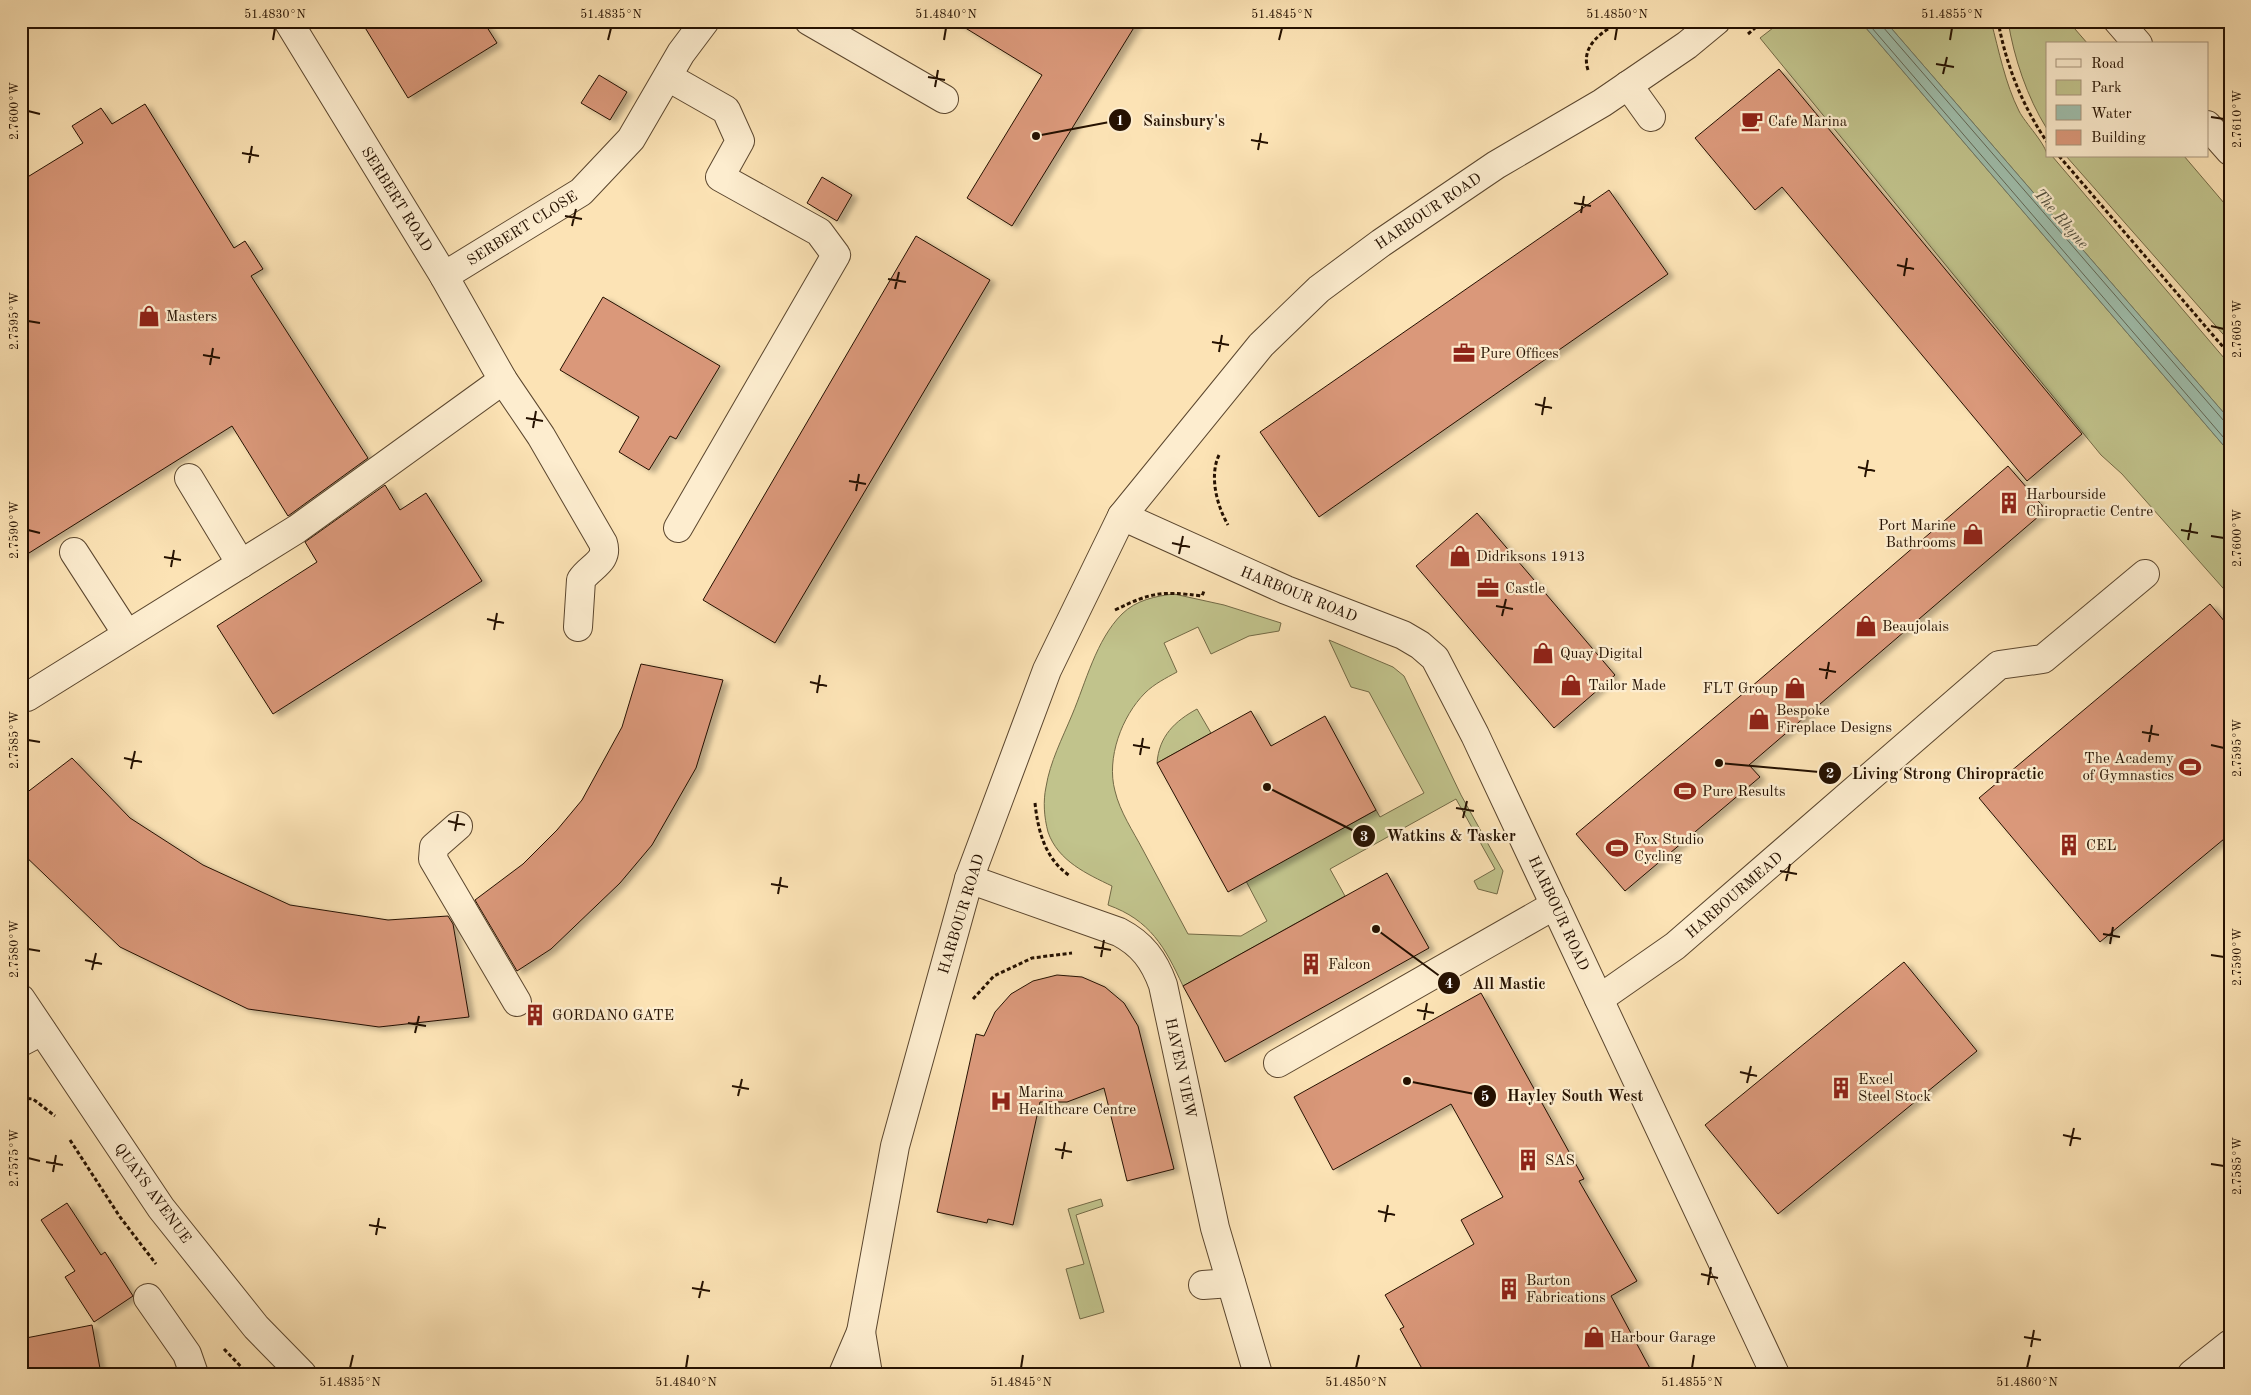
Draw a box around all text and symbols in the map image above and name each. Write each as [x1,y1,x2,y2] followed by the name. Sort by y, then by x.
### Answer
[244,8,306,21] text: 51.4830°N
[580,8,642,21] text: 51.4835°N
[915,8,977,21] text: 51.4840°N
[1251,8,1313,21] text: 51.4845°N
[1586,8,1648,21] text: 51.4850°N
[1921,8,1983,21] text: 51.4855°N
[2046,42,2208,158] legend
[2091,57,2125,72] text: Road
[2091,81,2122,96] text: Park
[9,82,21,140] text: 2.7600°W
[2232,90,2244,148] text: 2.7610°W
[1108,105,1235,136] callout: Sainsbury's
[2091,107,2132,122] text: Water
[1739,108,1765,134] cafe icon: Cafe Marina
[1116,114,1124,129] text: 1
[1143,114,1225,130] text: Sainsbury's
[1768,115,1848,130] place label: Cafe Marina
[2091,131,2146,146] text: Building
[358,145,434,255] street label: SERBERT ROAD
[1373,171,1485,253] street label: HARBOUR ROAD
[2030,186,2091,253] water label: The Rhyne
[465,189,581,269] street label: SERBERT CLOSE
[8,292,21,350] text: 2.7595°W
[2231,300,2244,358] text: 2.7605°W
[136,303,162,329] shop icon: Masters
[166,310,217,325] place label: Masters
[1451,340,1477,366] office icon: Pure Offices
[1480,347,1559,362] place label: Pure Offices
[2026,488,2153,520] place label: Harbourside Chiropractic Centre
[1996,490,2022,516] building icon: Harbourside Chiropractic Centre
[8,501,21,559] text: 2.7590°W
[2232,509,2244,567] text: 2.7600°W
[1878,519,1956,551] place label: Port Marine Bathrooms
[1960,521,1986,547] shop icon: Port Marine Bathrooms
[1447,543,1473,569] shop icon: Didriksons 1913
[1476,550,1585,565] place label: Didriksons 1913
[1238,565,1359,626] street label: HARBOUR ROAD
[1475,575,1501,601] office icon: Castle
[1505,582,1545,597] place label: Castle
[1853,613,1879,639] shop icon: Beaujolais
[1882,620,1949,635] place label: Beaujolais
[1530,640,1556,666] shop icon: Quay Digital
[1560,647,1642,662] place label: Quay Digital
[1558,672,1584,698] shop icon: Tailor Made
[1782,675,1808,701] shop icon: FLT Group
[1588,679,1666,694] place label: Tailor Made
[1703,682,1778,697] place label: FLT Group
[1776,704,1892,736] place label: Bespoke Fireplace Designs
[1746,706,1772,732] shop icon: Bespoke Fireplace Designs
[8,711,21,769] text: 2.7585°W
[2231,719,2244,777] text: 2.7595°W
[2082,752,2174,784] place label: The Academy of Gymnastics
[2177,754,2203,780] sports icon: The Academy of Gymnastics
[1817,758,2055,789] callout: Living Strong Chiropractic
[1826,767,1834,782] text: 2
[1852,767,2044,783] text: Living Strong Chiropractic
[1672,778,1698,804] sports icon: Pure Results
[1702,785,1785,800] place label: Pure Results
[1351,820,1526,851] callout: Watkins & Tasker
[1386,829,1516,845] text: Watkins & Tasker
[1360,830,1368,845] text: 3
[2056,832,2082,858] building icon: CEL
[1634,833,1704,865] place label: Fox Studio Cycling
[1604,835,1630,861] sports icon: Fox Studio Cycling
[2086,839,2116,854] place label: CEL
[1684,850,1786,942] street label: HARBOURMEAD
[937,853,988,976] street label: HARBOUR ROAD
[1525,854,1591,973] street label: HARBOUR ROAD
[8,920,21,978] text: 2.7580°W
[2231,928,2244,986] text: 2.7590°W
[1298,951,1324,977] building icon: Falcon
[1328,958,1371,973] place label: Falcon
[1437,967,1555,998] callout: All Mastic
[1445,977,1453,992] text: 4
[1472,977,1546,993] text: All Mastic
[522,1002,548,1028] building icon: GORDANO GATE
[552,1009,674,1024] place label: GORDANO GATE
[1162,1017,1198,1120] street label: HAVEN VIEW
[1858,1073,1931,1105] place label: Excel Steel Stock
[1828,1075,1854,1101] building icon: Excel Steel Stock
[1472,1080,1654,1111] callout: Hayley South West
[1018,1086,1136,1118] place label: Marina Healthcare Centre
[988,1088,1014,1114] hospital icon: Marina Healthcare Centre
[1507,1089,1643,1105] text: Hayley South West
[1481,1090,1489,1105] text: 5
[8,1129,21,1187] text: 2.7575°W
[2231,1137,2244,1195] text: 2.7585°W
[111,1141,193,1247] street label: QUAYS AVENUE
[1515,1147,1541,1173] building icon: SAS
[1545,1154,1575,1169] place label: SAS
[1526,1274,1606,1306] place label: Barton Fabrications
[1496,1276,1522,1302] building icon: Barton Fabrications
[1581,1324,1607,1350] shop icon: Harbour Garage
[1610,1331,1716,1346] place label: Harbour Garage
[319,1376,381,1389] text: 51.4835°N
[655,1376,717,1389] text: 51.4840°N
[990,1376,1052,1389] text: 51.4845°N
[1325,1376,1387,1389] text: 51.4850°N
[1661,1376,1723,1389] text: 51.4855°N
[1996,1376,2058,1389] text: 51.4860°N

